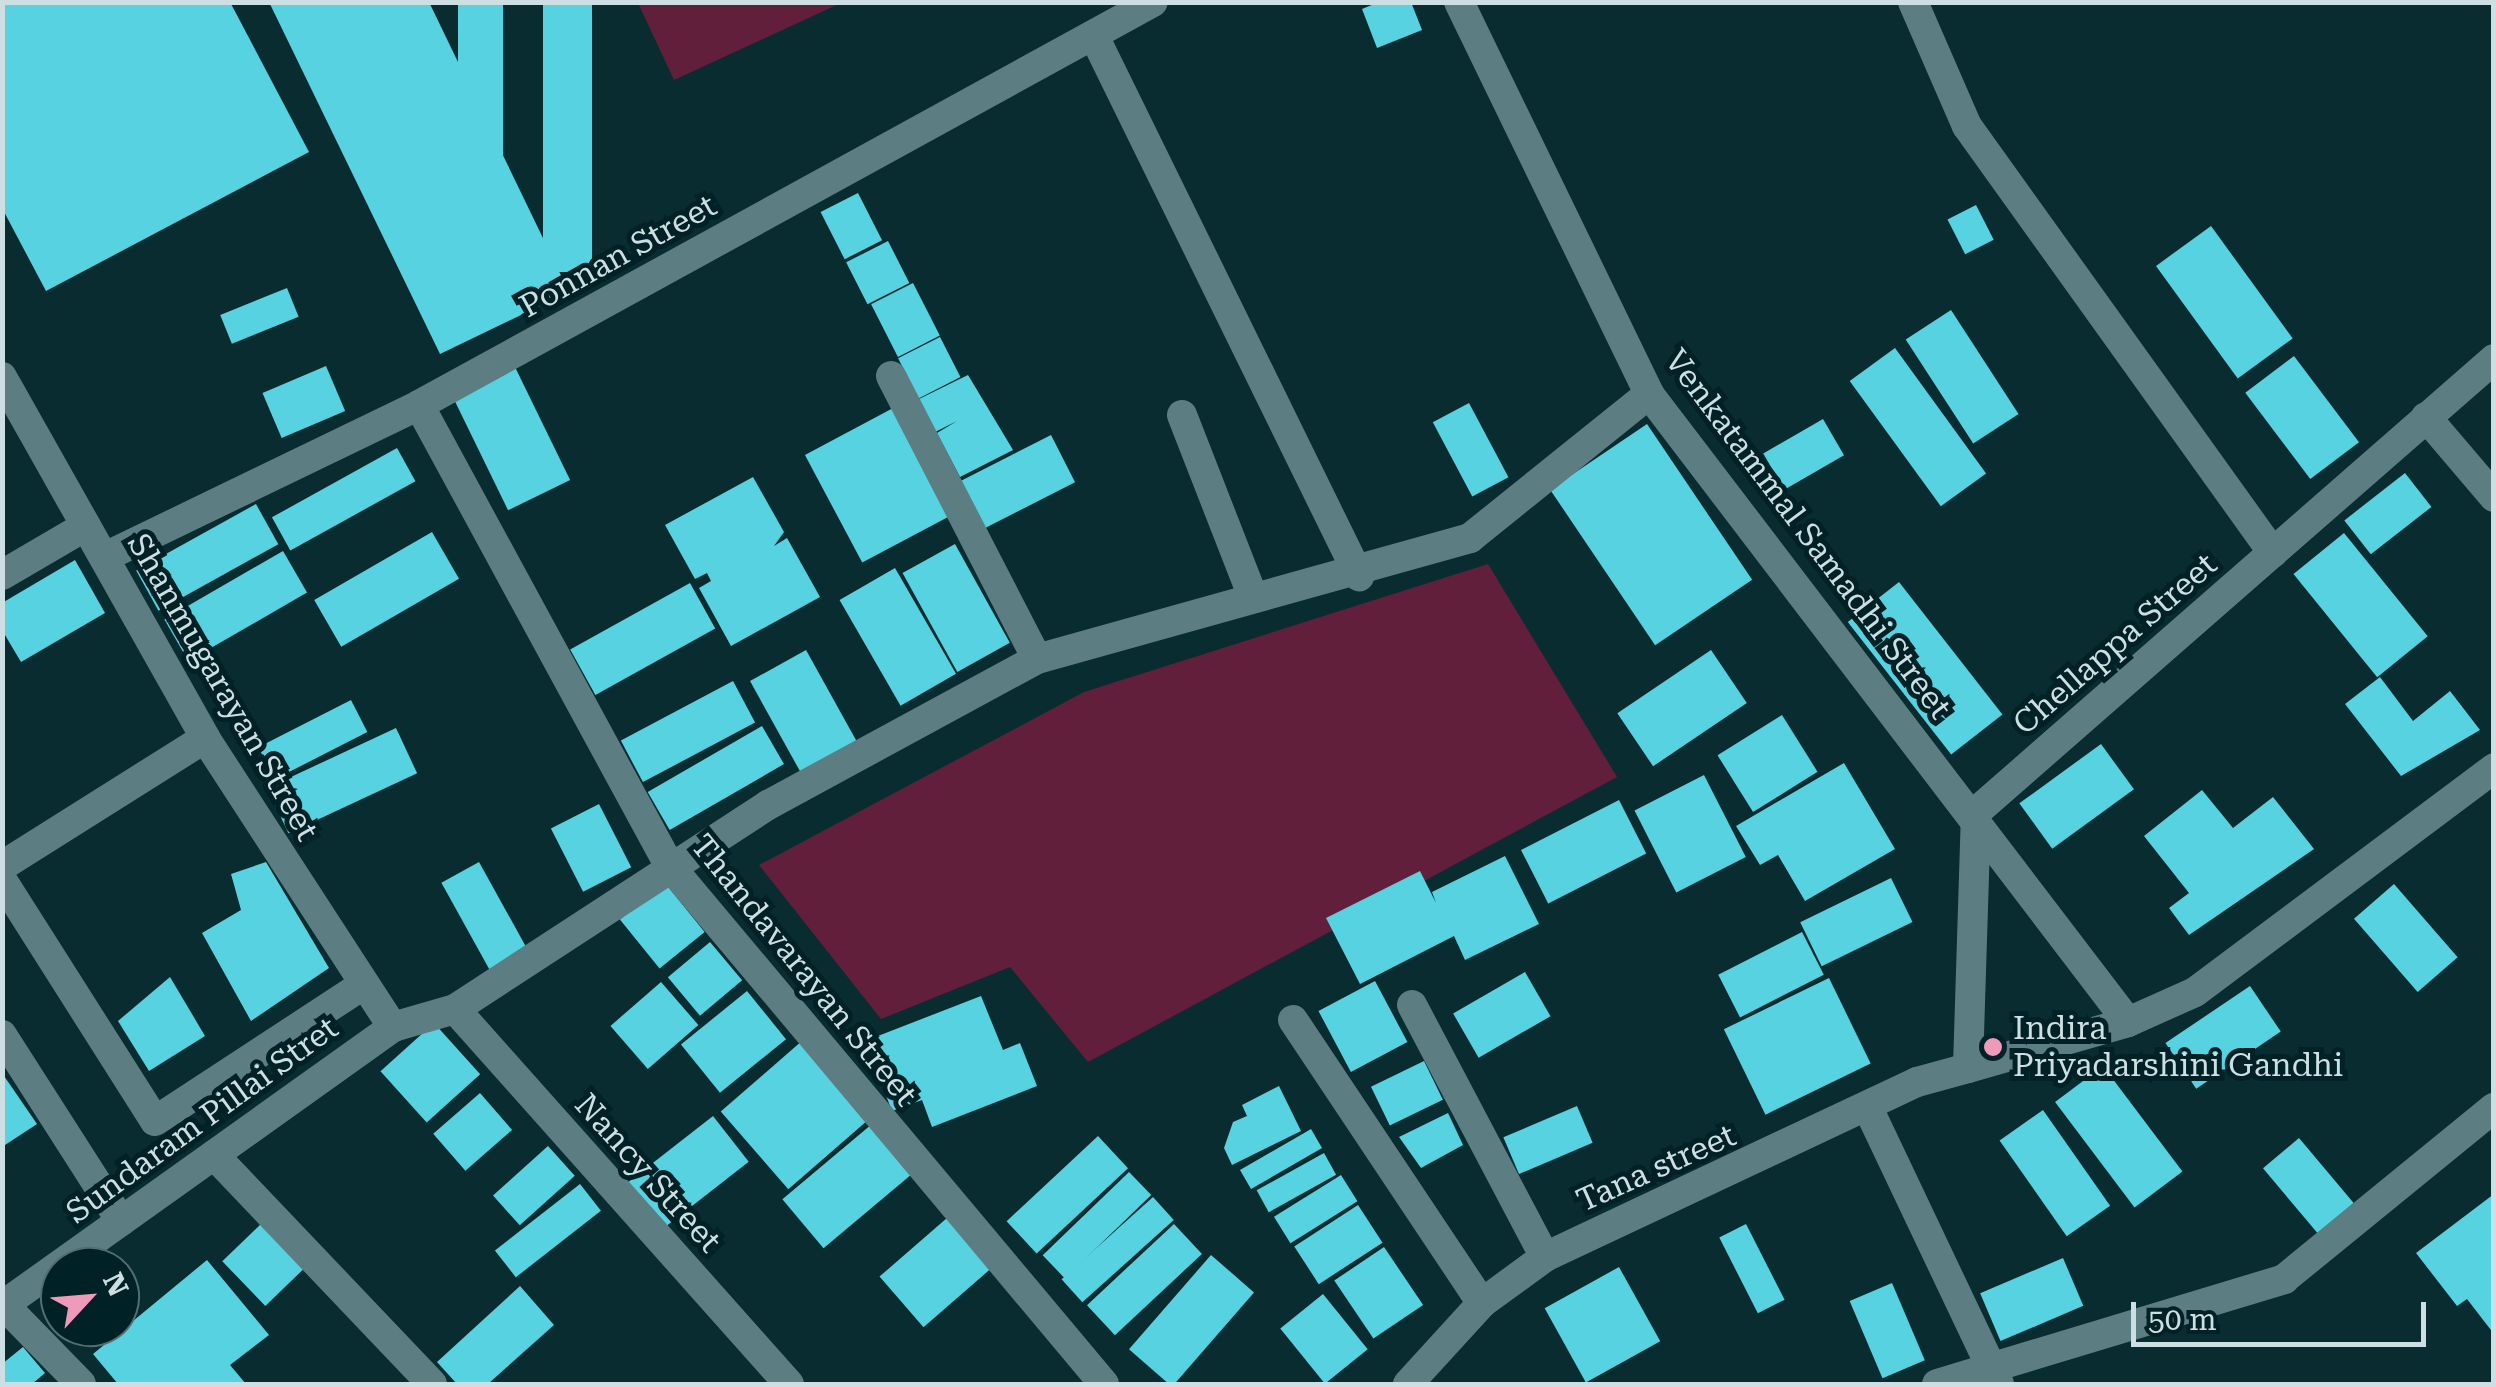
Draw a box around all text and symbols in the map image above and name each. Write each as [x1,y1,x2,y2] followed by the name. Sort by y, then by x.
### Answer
[513,186,723,326] street label: Ponnan Street
[1657,342,1959,726] street label: Venkatammal Samadhi Street
[119,527,327,847] street label: Shanmugarayan Street
[2006,545,2224,743] street label: Chellappa Street
[683,827,925,1113] street label: Thandavarayan Street
[59,1009,345,1231] street label: Sundaram Pillai Stret
[2013,1010,2343,1085] place label: Indira Priyadarshini Gandhi
[1982,1036,2004,1058] marker: Indira Priyadarshini Gandhi
[567,1086,729,1260] street label: Nancy Street
[1571,1116,1741,1220] street label: Tana street
[40,1247,140,1347] north arrow
[96,1268,135,1301] text: N
[2136,1282,2431,1344] scale bar
[2148,1302,2217,1337] text: 50 m

